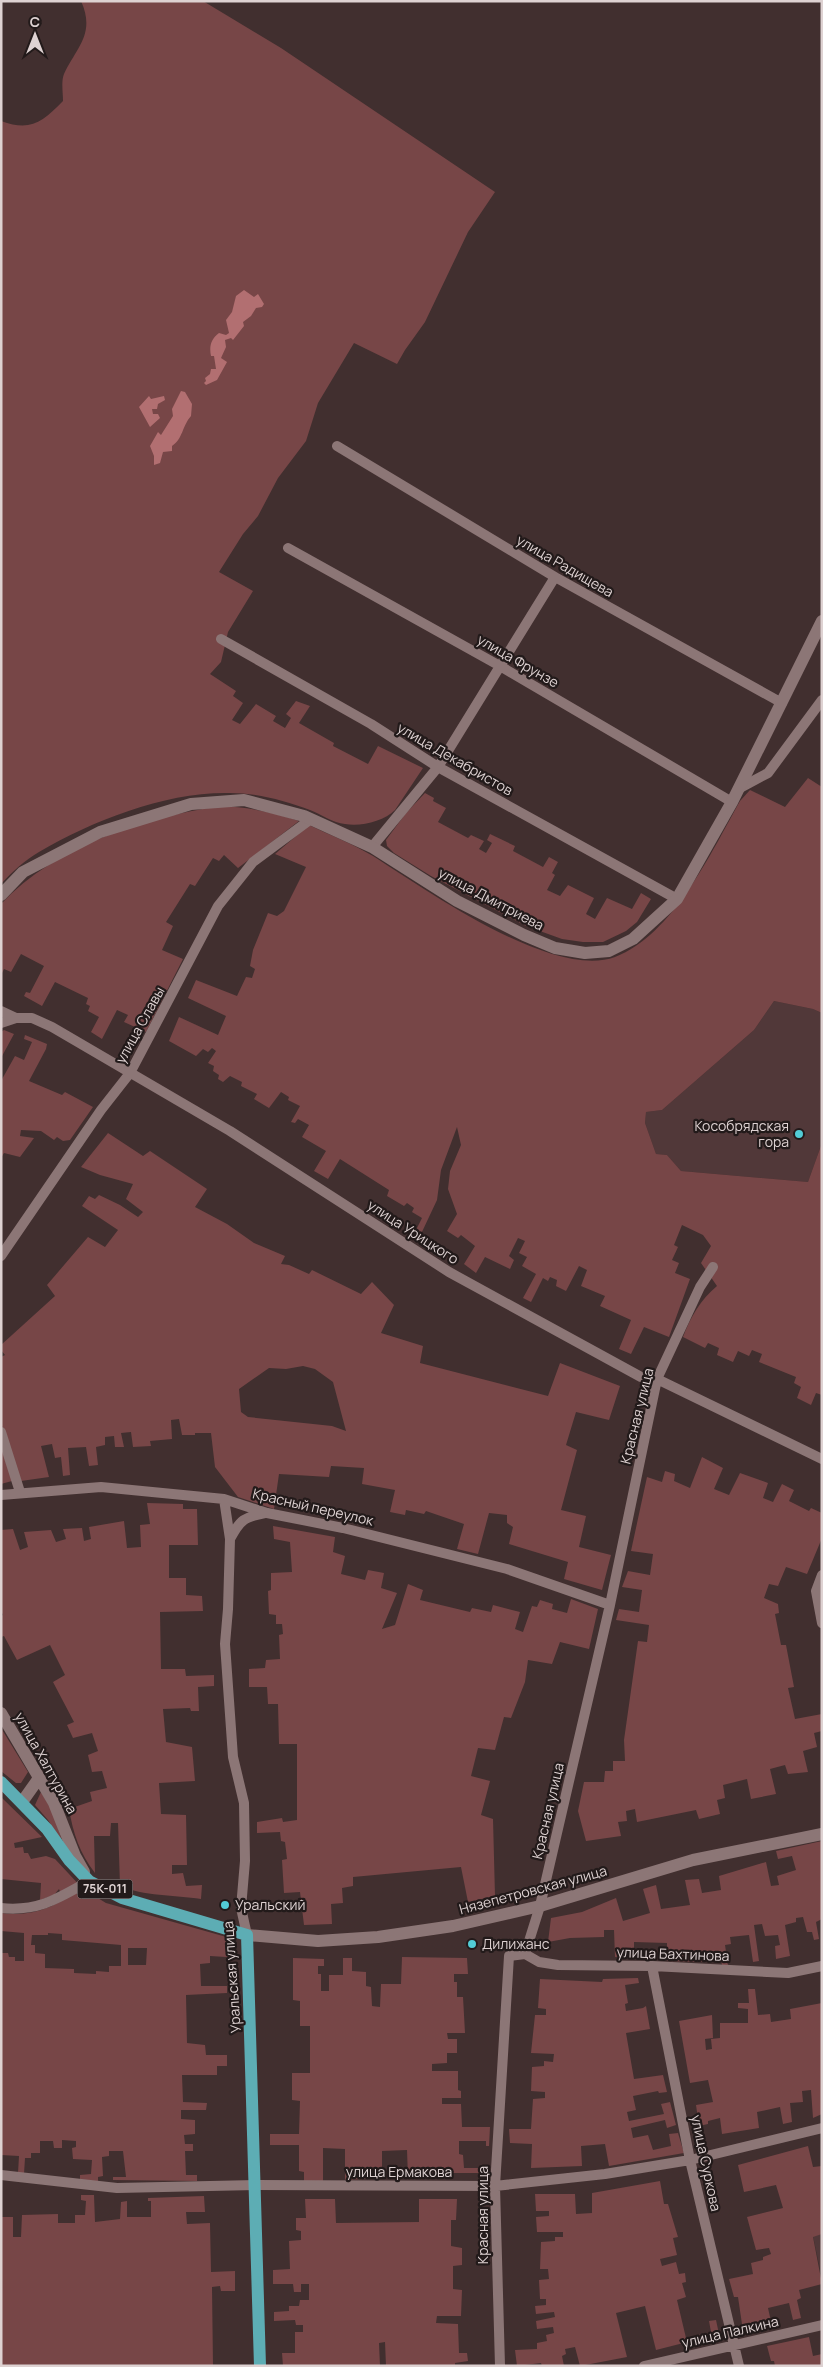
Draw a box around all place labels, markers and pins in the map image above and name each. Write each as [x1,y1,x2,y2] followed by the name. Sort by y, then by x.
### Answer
[694,1116,789,1151] place label: Кособрядская гора
[793,1128,805,1140] marker: Кособрядская гора
[235,1895,305,1914] place label: Уральский
[219,1899,231,1911] marker: Уральский
[482,1934,550,1953] place label: Дилижанс
[466,1938,478,1950] marker: Дилижанс

